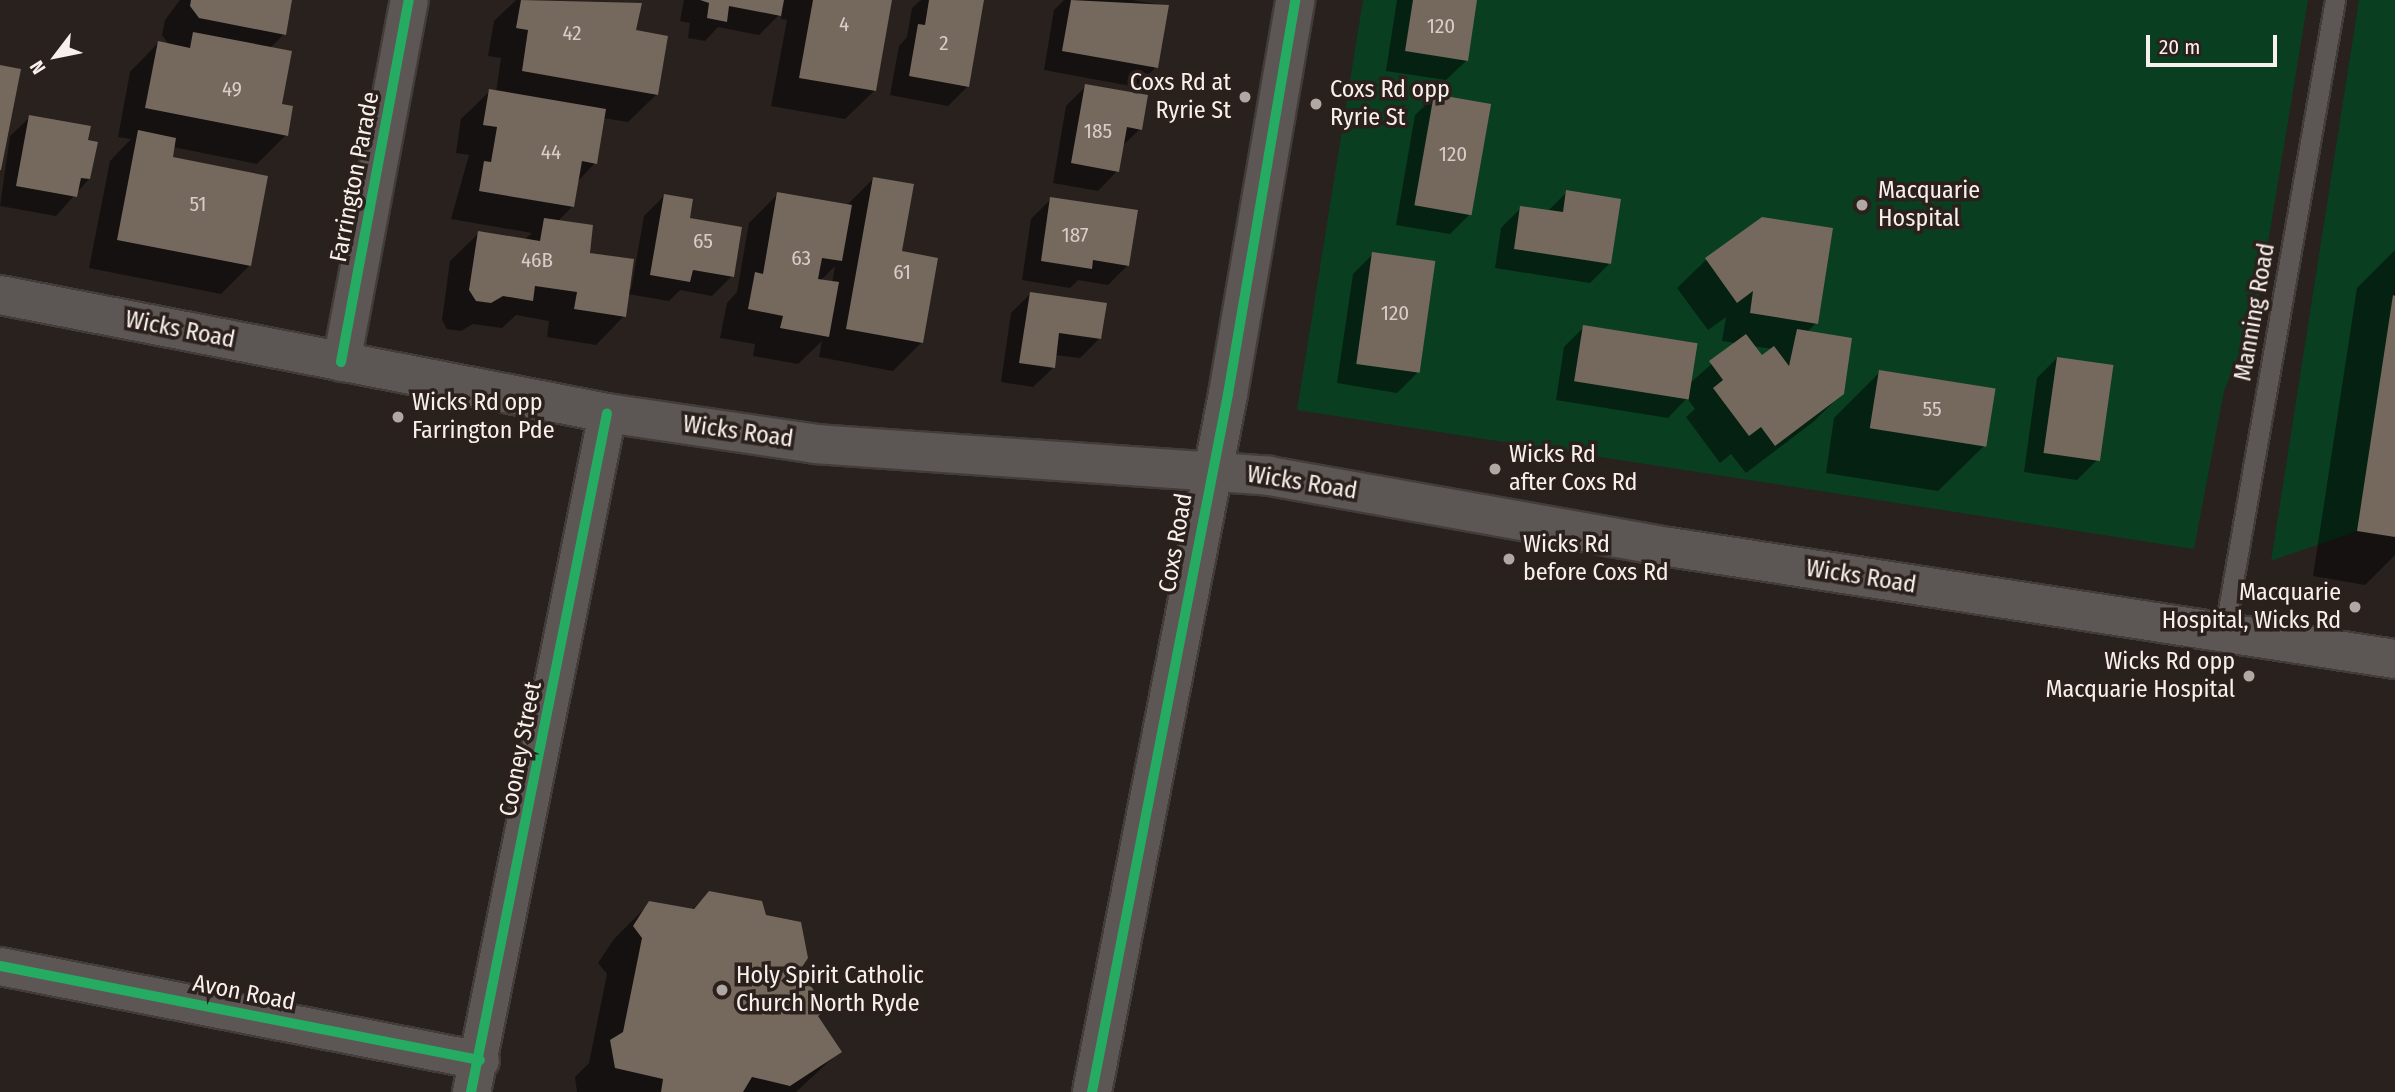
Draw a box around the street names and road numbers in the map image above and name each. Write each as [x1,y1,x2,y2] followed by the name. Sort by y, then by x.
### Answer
[324,89,386,265] street label: Farrington Parade
[2229,241,2281,383] street label: Manning Road
[123,305,237,355] street label: Wicks Road
[681,410,795,454] street label: Wicks Road
[1245,460,1359,506] street label: Wicks Road
[1153,491,1199,595] street label: Coxs Road
[1804,554,1918,600] street label: Wicks Road
[494,679,548,819] street label: Cooney Street
[190,969,298,1017] street label: Avon Road

